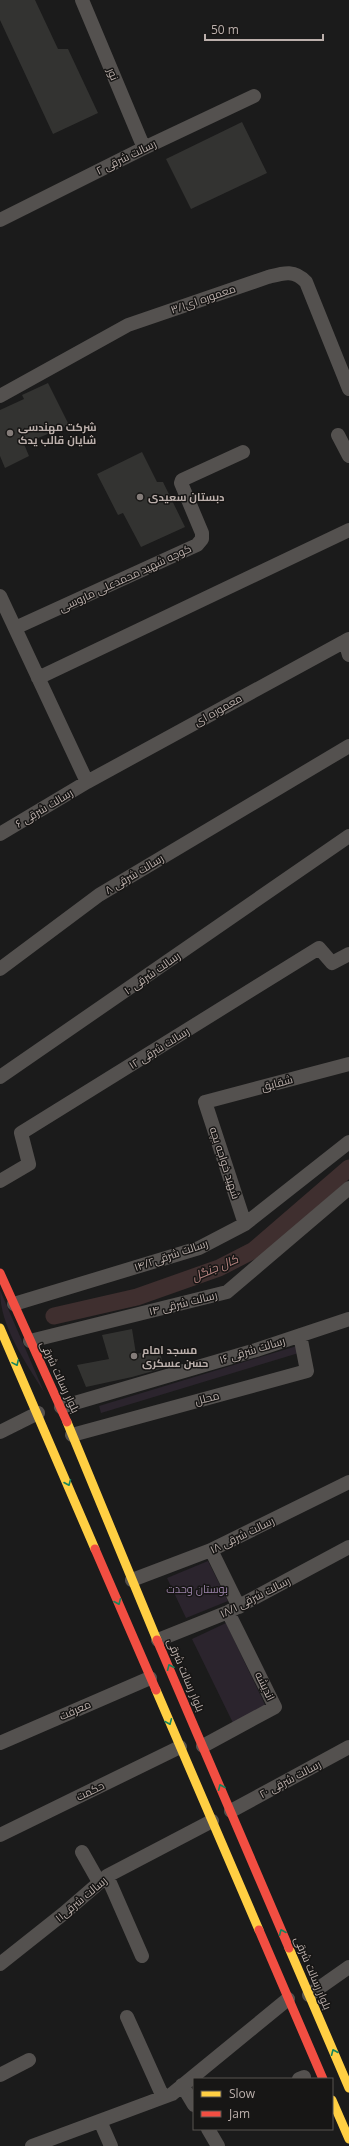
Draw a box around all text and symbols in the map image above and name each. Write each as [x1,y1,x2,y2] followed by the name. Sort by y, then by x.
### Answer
[205,16,323,42] scale bar
[211,21,239,38] text: 50 m
[104,64,123,82] street label: نور
[93,135,158,178] street label: رسالت شرقی ۲
[168,280,237,317] street label: معموره ای۳/۱
[18,419,97,447] place label: شرکت مهندسی شایان قالب یدک
[5,428,15,438] marker: شرکت مهندسی شایان قالب یدک
[148,489,225,504] place label: دبستان سعیدی
[135,492,145,502] marker: دبستان سعیدی
[56,540,193,615] street label: کوچه شهید محمدعلی ماروسی
[191,690,245,729] street label: معموره ای
[12,784,75,831] street label: رسالت شرقی ۶
[101,850,166,897] street label: رسالت شرقی ۸
[121,948,183,998] street label: رسالت شرقی ۱۰
[126,1023,192,1072] street label: رسالت شرقی ۱۲
[259,1071,294,1094] street label: شقایق
[207,1125,244,1201] street label: شهید خواجه بچه
[132,1235,210,1274] street label: رسالت شرقی۱۴/۲
[189,1250,241,1285] water label: کال جنگل
[147,1287,219,1318] street label: رسالت شرقی ۱۴
[217,1332,287,1367] street label: رسالت شرقی ۱۶
[37,1338,84,1415] street label: بلوار رسالت شرقی
[142,1342,208,1370] place label: مسجد امام حسن عسکری
[129,1351,139,1361] marker: مسجد امام حسن عسکری
[11,1359,19,1367] one-way arrow
[193,1387,221,1408] street label: محلل
[63,1479,71,1486] one-way arrow
[207,1512,276,1557] street label: رسالت شرقی ۱۸
[217,1572,293,1621] street label: رسالت شرقی ۱۸/۱
[166,1581,228,1596] park label: بوستان وحدت
[114,1599,122,1606] one-way arrow
[164,1636,209,1714] street label: بلوار رسالت شرقی
[166,1664,174,1671] one-way arrow
[252,1669,279,1703] street label: اندیشه
[57,1696,93,1723] street label: معرفت
[164,1717,172,1725] one-way arrow
[256,1756,323,1801] street label: رسالت شرقی ۲۰
[73,1777,106,1804] street label: حکمت
[217,1784,225,1791] one-way arrow
[52,1872,110,1925] street label: رسالت شرقی۱۱
[279,1929,287,1936] one-way arrow
[291,1934,336,2012] street label: بلوار رسالت شرقی
[330,2049,338,2056] one-way arrow
[193,2078,333,2130] legend
[229,2085,256,2102] text: Slow
[228,2105,250,2122] text: Jam

